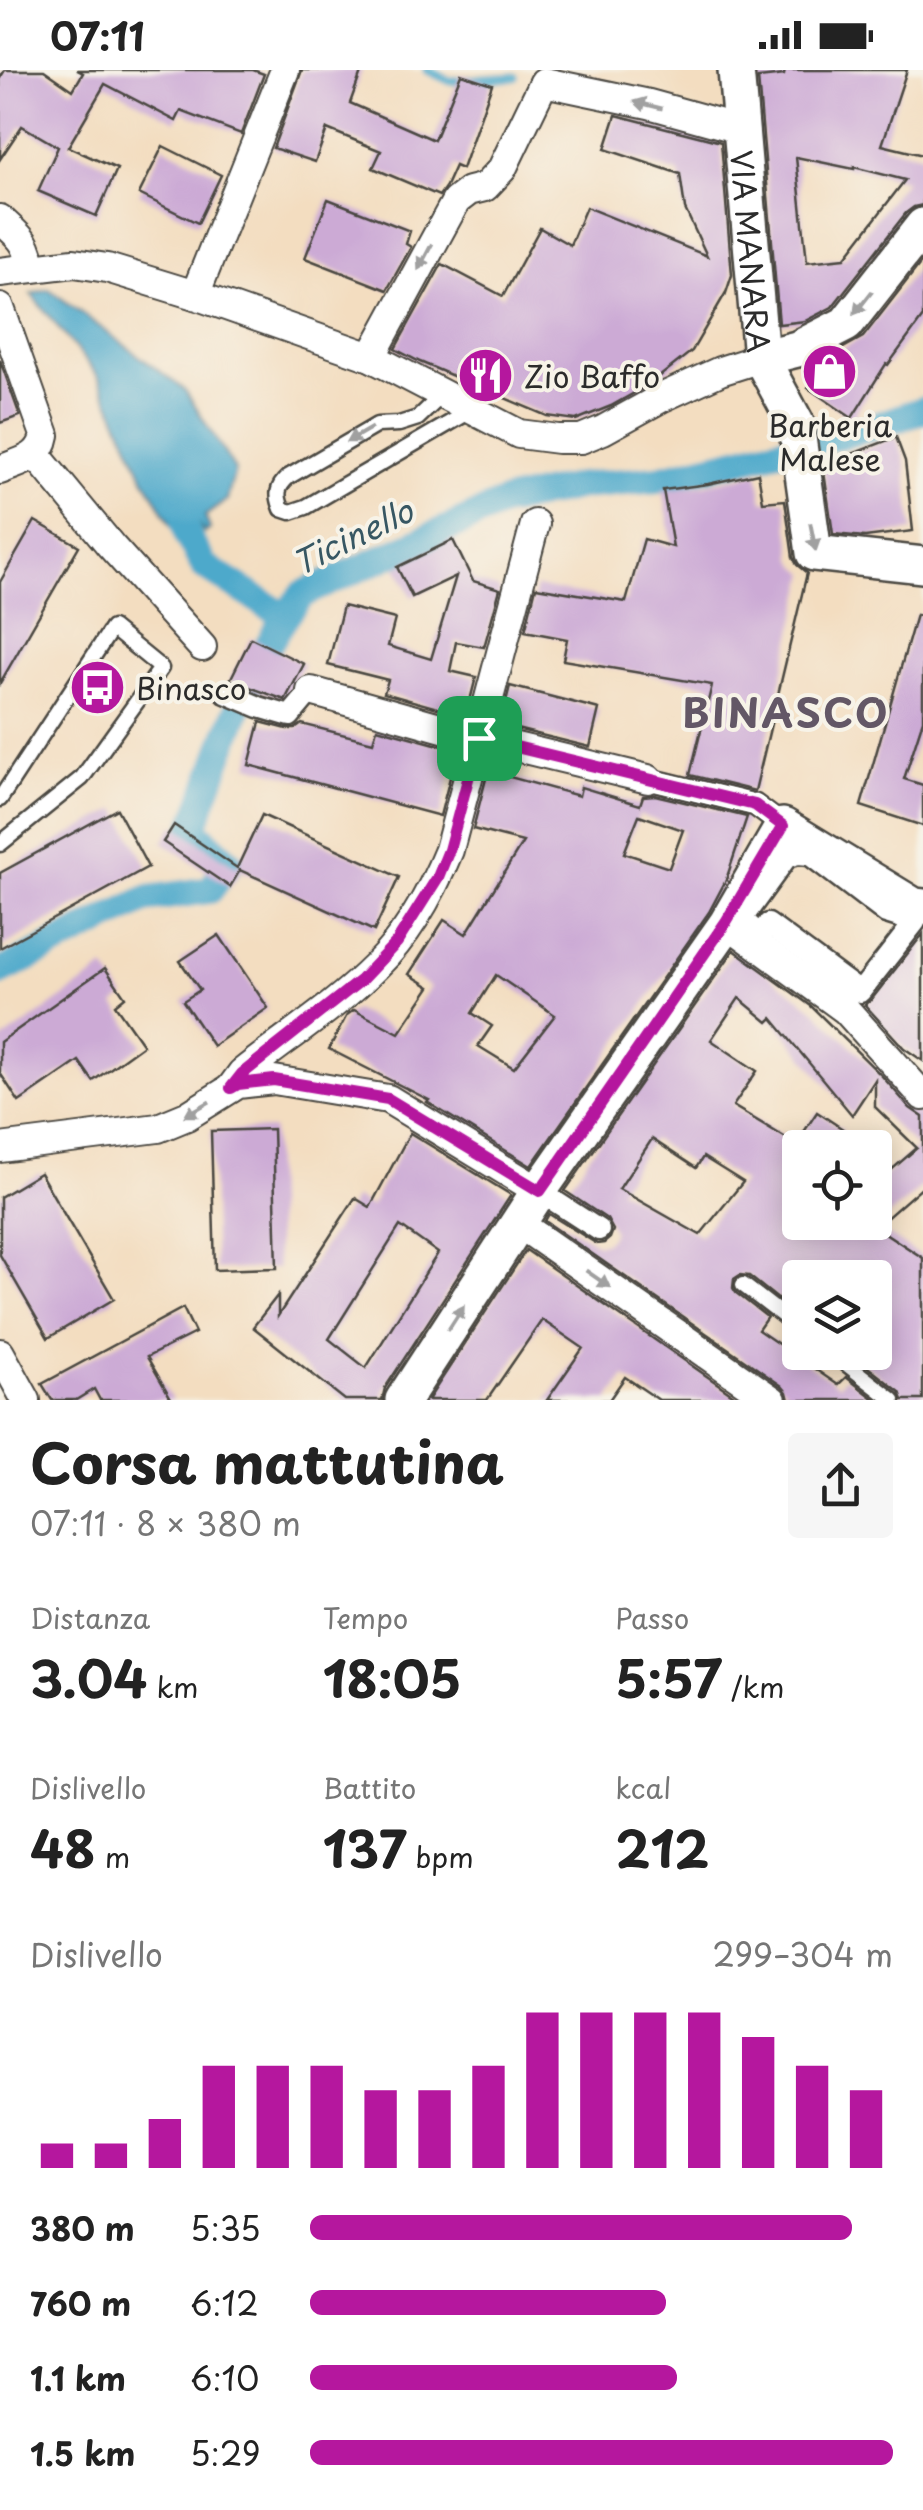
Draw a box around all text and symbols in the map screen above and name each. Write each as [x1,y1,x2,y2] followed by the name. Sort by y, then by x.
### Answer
[50,7,145,64] text: 07:11
[632,96,663,112] one-way arrow
[721,148,783,355] street label: VIA MANARA
[417,243,434,272] one-way arrow
[852,289,873,315] one-way arrow
[800,341,860,401] shop icon: Barberia Malese
[455,345,515,405] restaurant icon: Zio Baffo
[524,353,660,398] place label: Zio Baffo
[768,402,892,481] place label: Barberia Malese
[345,426,373,444] one-way arrow
[284,486,422,586] water label: Ticinello
[806,522,821,554] one-way arrow
[67,657,127,717] bus stop icon: Binasco
[136,665,247,710] place label: Binasco
[682,681,890,742] district label: BINASCO
[437,696,522,781] pin
[452,711,507,766] icon: arrive
[183,1100,211,1117] one-way arrow
[782,1130,892,1370] map controls
[782,1130,892,1240] button: locate
[782,1260,892,1370] button: layers
[585,1269,612,1288] one-way arrow
[447,1305,465,1332] one-way arrow
[30,1420,504,1503] text: Corsa mattutina
[788,1433,893,1538] button: share
[30,1499,301,1547] text: 07:11 · 8 × 380 m
[30,1596,150,1639] text: Distanza
[323,1596,408,1639] text: Tempo
[615,1596,689,1639] text: Passo
[30,1639,147,1715] text: 3.04
[323,1639,461,1715] text: 18:05
[615,1639,722,1715] text: 5:57
[147,1665,199,1708] text: km
[722,1665,785,1708] text: /km
[30,1766,146,1809] text: Dislivello
[323,1766,416,1809] text: Battito
[615,1766,671,1809] text: kcal
[30,1809,96,1885] text: 48
[323,1809,407,1885] text: 137
[615,1809,709,1885] text: 212
[96,1835,130,1878] text: m
[407,1835,474,1878] text: bpm
[30,1930,163,1978] text: Dislivello
[712,1930,893,1978] text: 299–304 m
[30,2204,135,2252] text: 380 m
[190,2204,261,2252] text: 5:35
[30,2279,131,2327] text: 760 m
[190,2279,259,2327] text: 6:12
[30,2354,126,2402] text: 1.1 km
[190,2354,259,2402] text: 6:10
[30,2429,135,2477] text: 1.5 km
[190,2429,261,2477] text: 5:29

